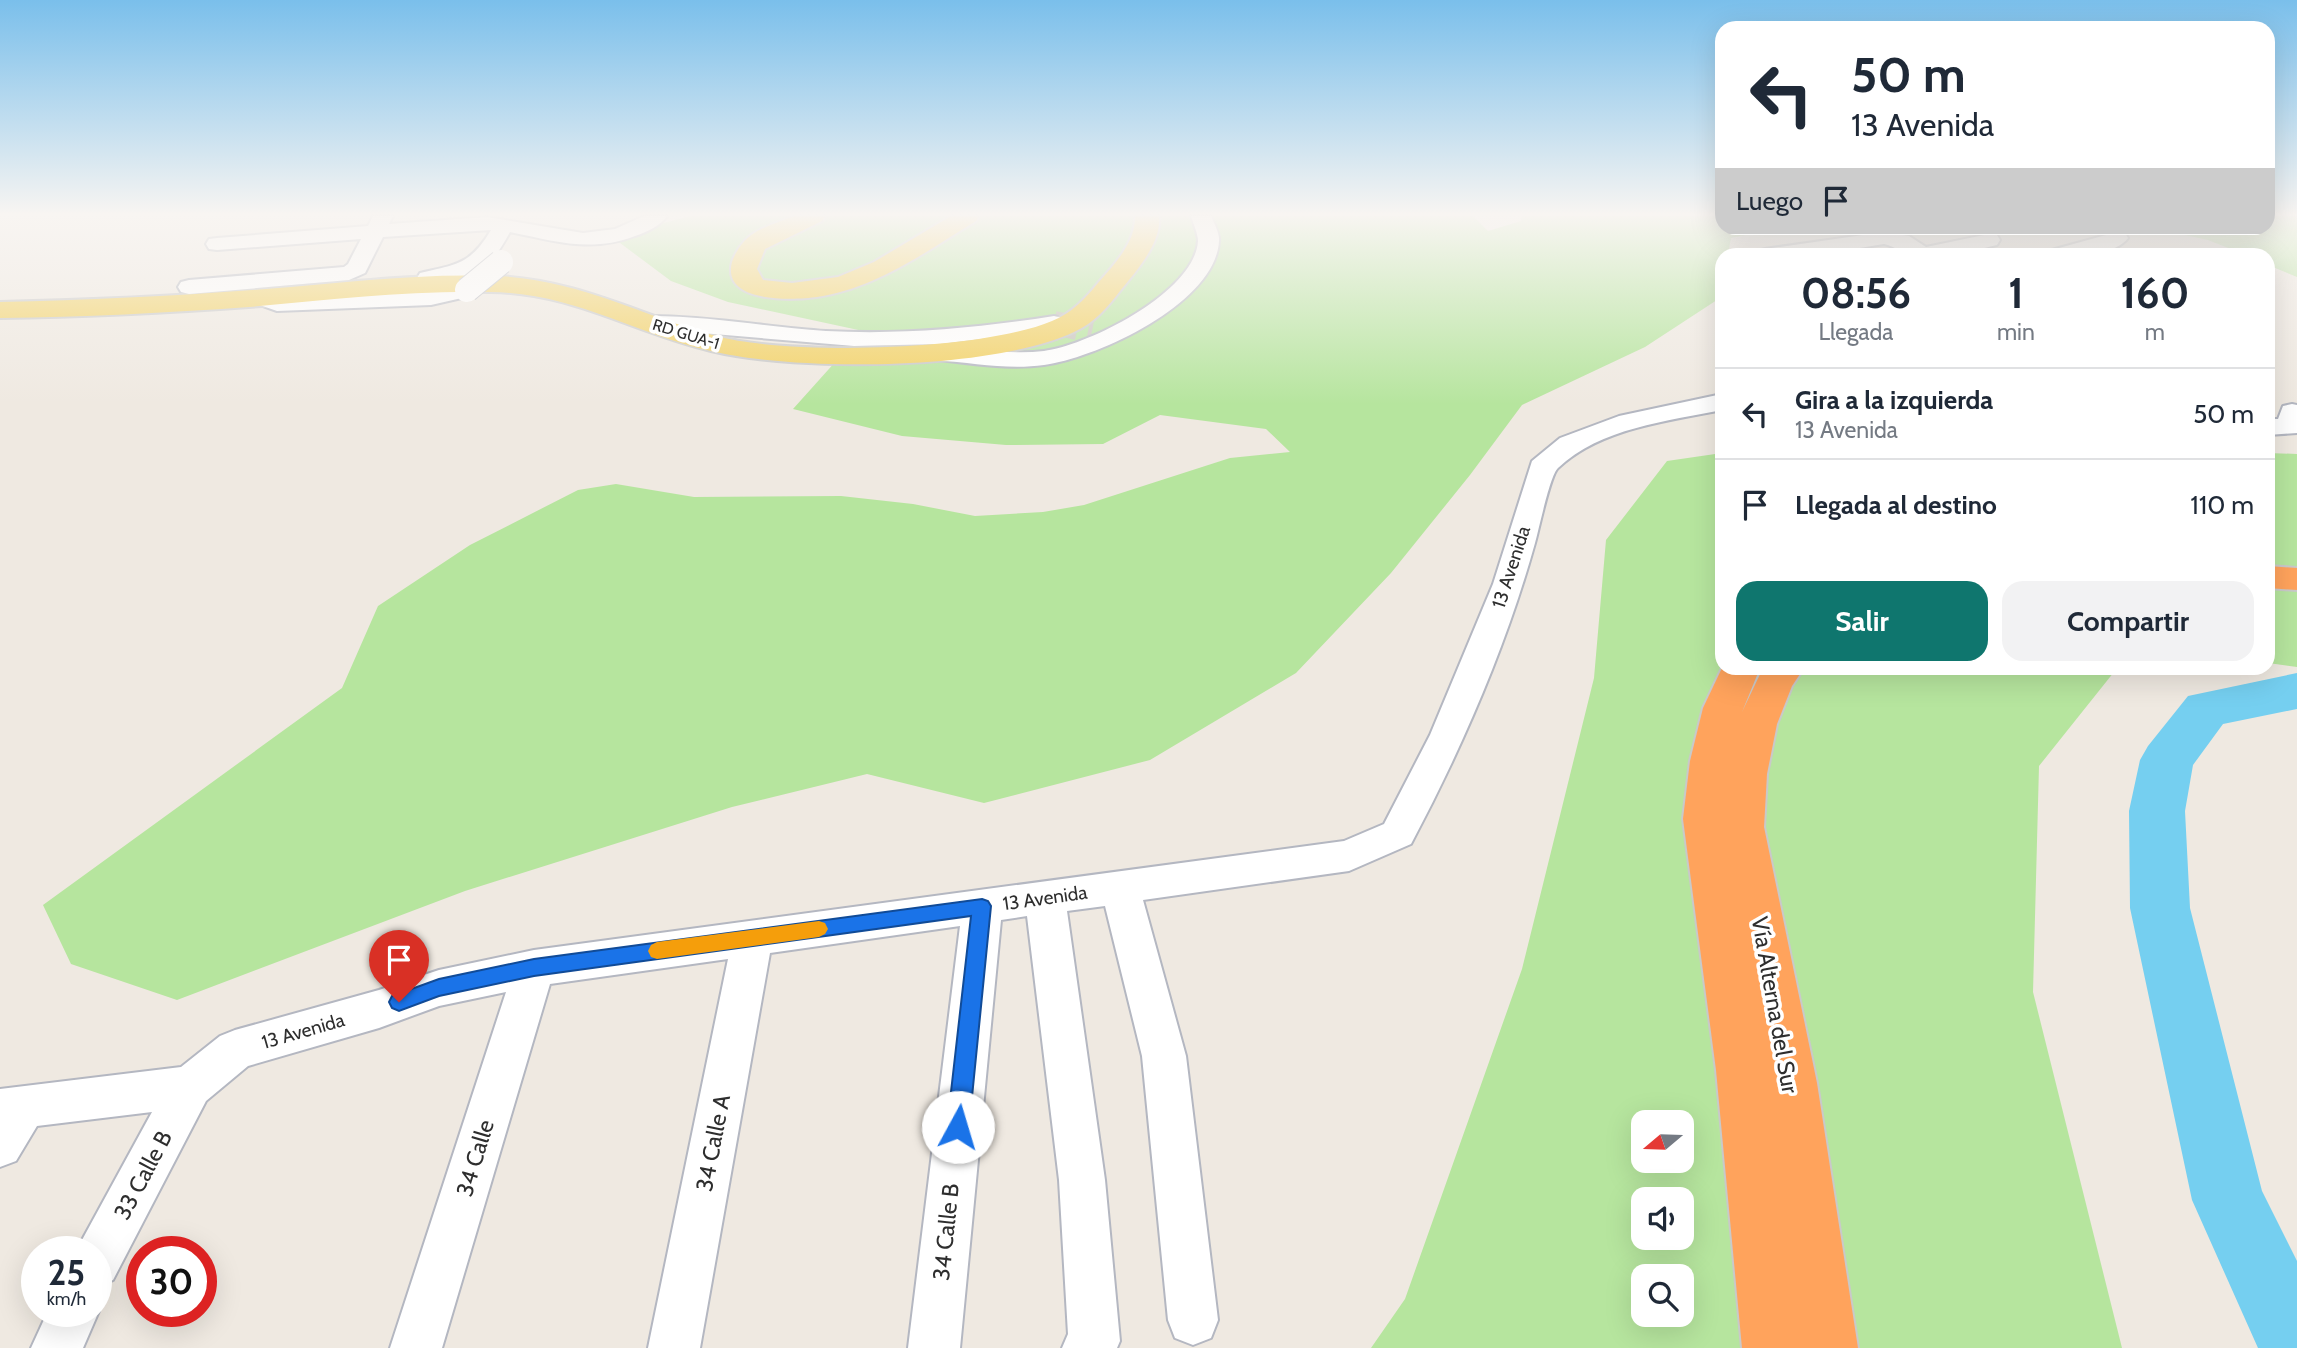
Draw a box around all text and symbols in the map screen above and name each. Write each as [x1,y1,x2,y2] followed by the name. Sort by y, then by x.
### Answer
[1851,45,1966,104] text: 50 m
[1736,49,1827,140] icon: left
[1851,105,1994,144] text: 13 Avenida
[1817,182,1855,220] icon: arrive
[1736,185,1803,217] text: Luego
[1801,267,1911,319] text: 08:56
[2008,267,2024,319] text: 1
[2121,267,2189,319] text: 160
[650,315,722,353] street label: RD GUA-1
[1819,318,1893,346] text: Llegada
[1997,318,2035,346] text: min
[2145,318,2165,346] text: m
[1795,384,1993,416] text: Gira a la izquierda
[1736,395,1774,433] icon: left
[2193,398,2254,430] text: 50 m
[1795,416,1898,444] text: 13 Avenida
[1736,486,1774,524] icon: arrive
[1795,489,1997,521] text: Llegada al destino
[2190,489,2254,521] text: 110 m
[1487,523,1535,611] street label: 13 Avenida
[1736,581,1988,661] button: Salir
[2002,581,2254,661] button: Compartir
[1001,881,1089,915] street label: 13 Avenida
[1746,914,1804,1096] street label: Vía Alterna del Sur
[369,930,429,1002] pin
[380,941,418,979] icon: arrive
[259,1008,347,1054] street label: 13 Avenida
[921,1090,995,1164] position arrow
[690,1092,736,1194] street label: 34 Calle A
[1631,1110,1694,1172] north arrow
[1631,1110,1694,1327] map controls
[450,1116,500,1200] street label: 34 Calle
[108,1126,178,1224] street label: 33 Calle B
[927,1182,965,1282] street label: 34 Calle B
[1631,1187,1694,1250] button: sound
[126,1236,217,1327] speed limit sign: 30
[48,1251,85,1294] text: 25
[1631,1264,1694,1327] button: search
[47,1288,86,1310] text: km/h

